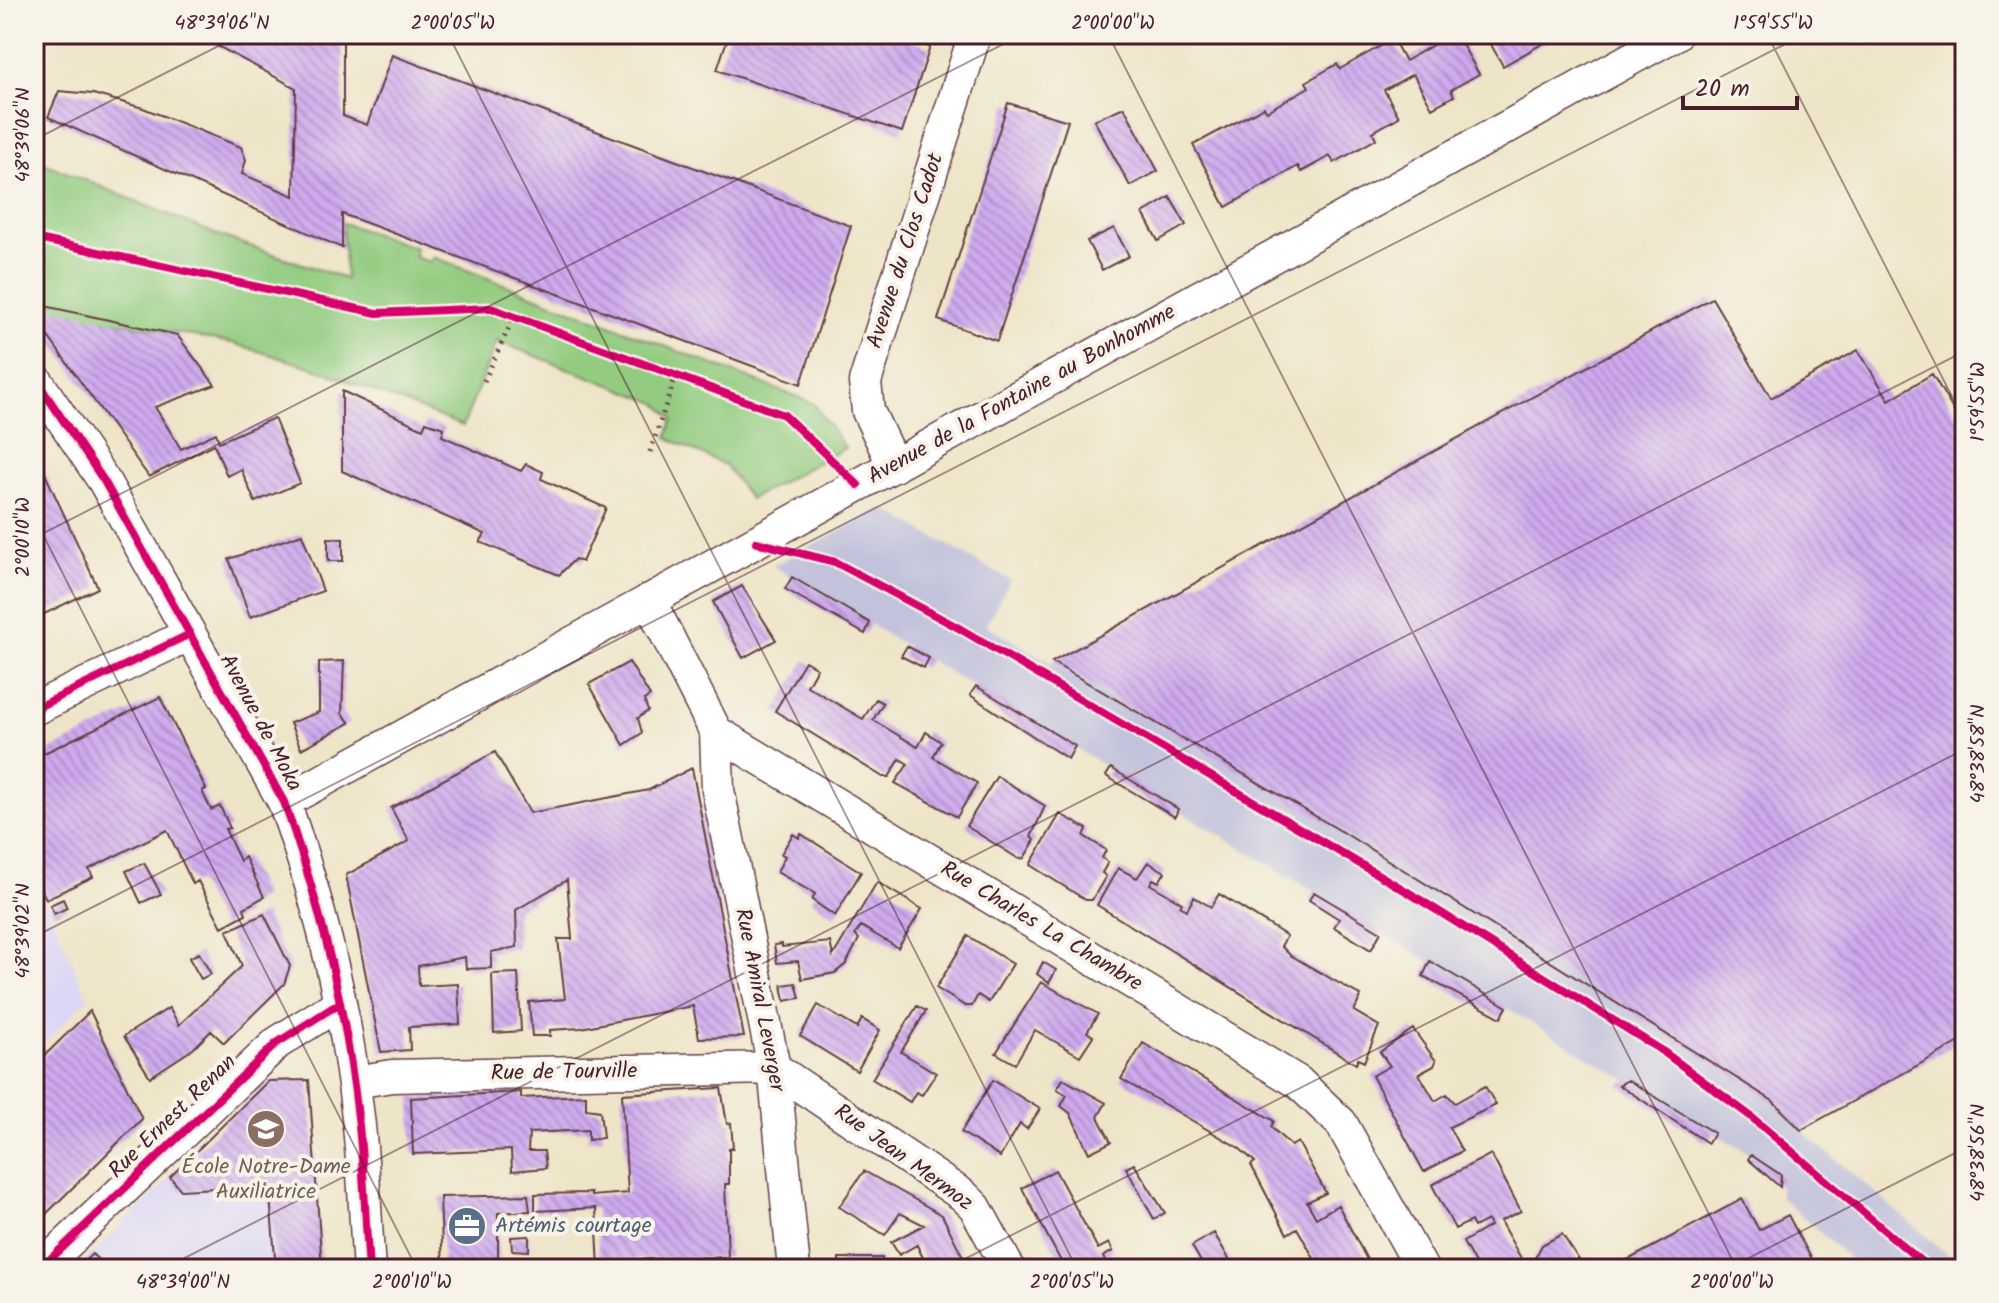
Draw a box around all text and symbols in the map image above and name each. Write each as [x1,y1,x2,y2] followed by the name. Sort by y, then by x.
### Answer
[174,8,270,40] text: 48°39'06"N
[411,8,495,40] text: 2°00'05"W
[1071,8,1155,40] text: 2°00'00"W
[1733,8,1813,40] text: 1°59'55"W
[1683,60,1797,110] scale bar
[1695,70,1750,109] text: 20 m
[8,87,40,183] text: 48°39'06"N
[858,148,954,353] street label: Avenue du Clos Cadot
[861,295,1183,495] street label: Avenue de la Fontaine au Bonhomme
[1963,362,1995,442] text: 1°59'55"W
[8,497,40,577] text: 2°00'10"W
[209,648,311,798] street label: Avenue de Moka
[1963,704,1995,804] text: 48°38'58"N
[933,853,1149,1002] street label: Rue Charles La Chambre
[8,883,40,979] text: 48°39'02"N
[724,905,794,1096] street label: Rue Amiral Leverger
[101,1046,245,1188] street label: Rue Ernest Renan
[490,1054,638,1092] street label: Rue de Tourville
[826,1095,980,1221] street label: Rue Jean Mermoz
[1963,1104,1995,1202] text: 48°38'56"N
[245,1108,287,1150] school or university icon: École Notre-Dame Auxiliatrice
[181,1150,351,1210] place label: École Notre-Dame Auxiliatrice
[446,1205,488,1247] office icon: Artémis courtage
[495,1209,652,1244] place label: Artémis courtage
[136,1267,230,1299] text: 48°39'00"N
[372,1267,452,1299] text: 2°00'10"W
[1030,1267,1114,1299] text: 2°00'05"W
[1690,1267,1774,1299] text: 2°00'00"W

